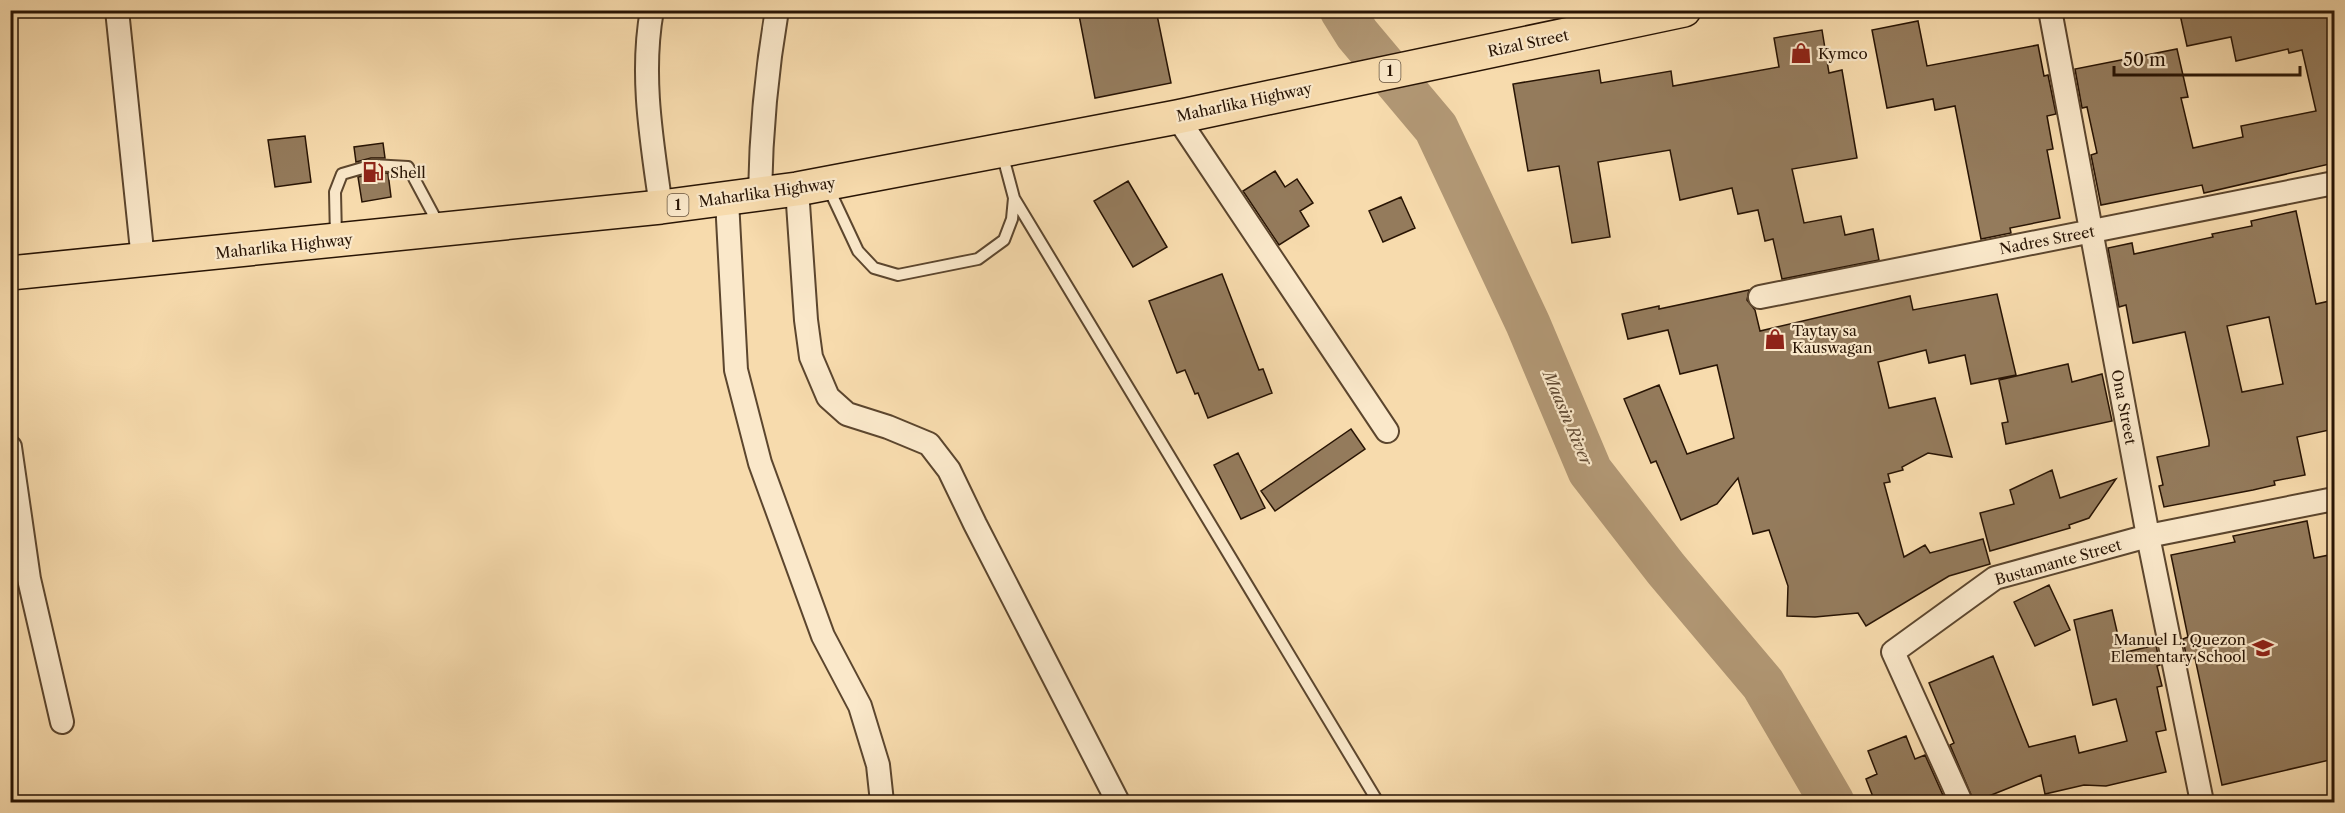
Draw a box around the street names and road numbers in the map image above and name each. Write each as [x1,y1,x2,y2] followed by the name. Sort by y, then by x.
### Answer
[1486,25,1571,61] street label: Rizal Street
[1380,60,1400,82] road number: 1
[1175,78,1314,126] street label: Maharlika Highway
[697,173,837,211] street label: Maharlika Highway
[668,194,688,216] road number: 1
[1998,221,2097,259] street label: Nadres Street
[214,229,354,263] street label: Maharlika Highway
[2107,368,2141,447] street label: Ona Street
[1992,535,2124,589] street label: Bustamante Street

